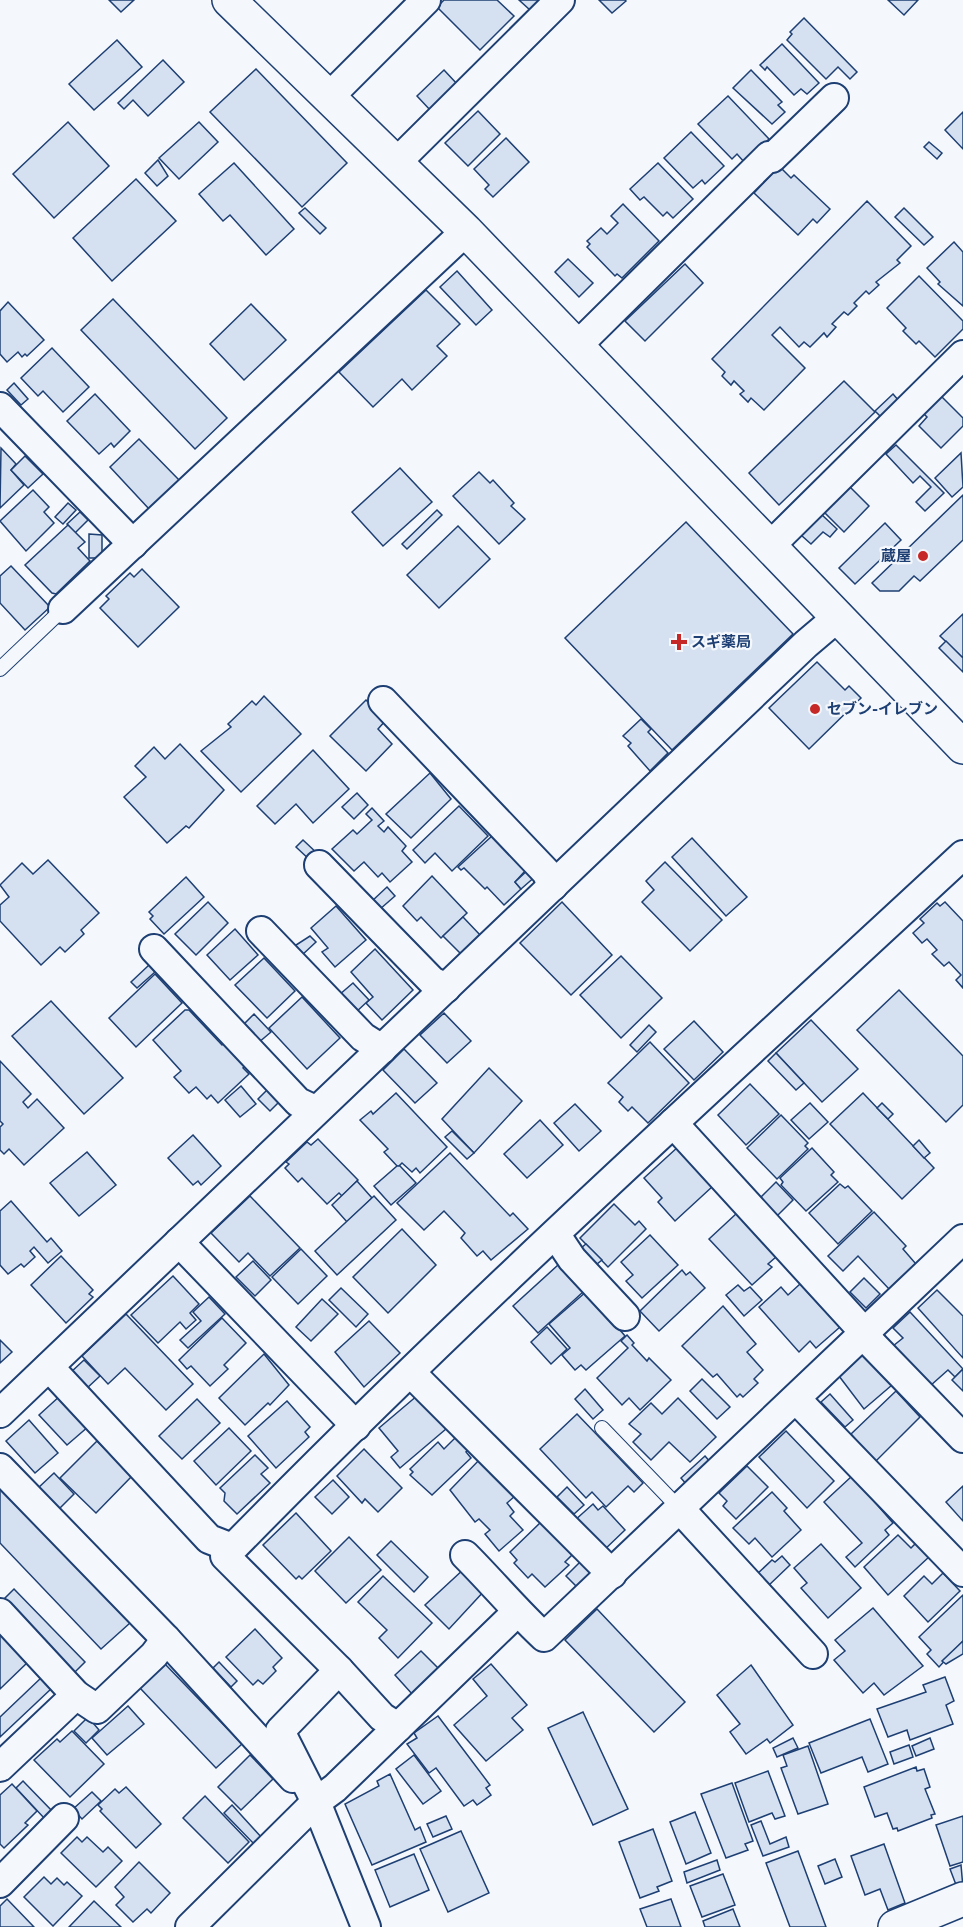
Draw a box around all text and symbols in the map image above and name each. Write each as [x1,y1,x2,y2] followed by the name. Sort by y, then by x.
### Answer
[881,544,911,567] place label: 蔵屋
[916,549,930,563] marker: 蔵屋
[691,630,751,653] place label: スギ薬局
[672,635,686,649] marker: スギ薬局
[827,697,938,720] place label: セブン-イレブン
[808,702,822,716] marker: セブン-イレブン

